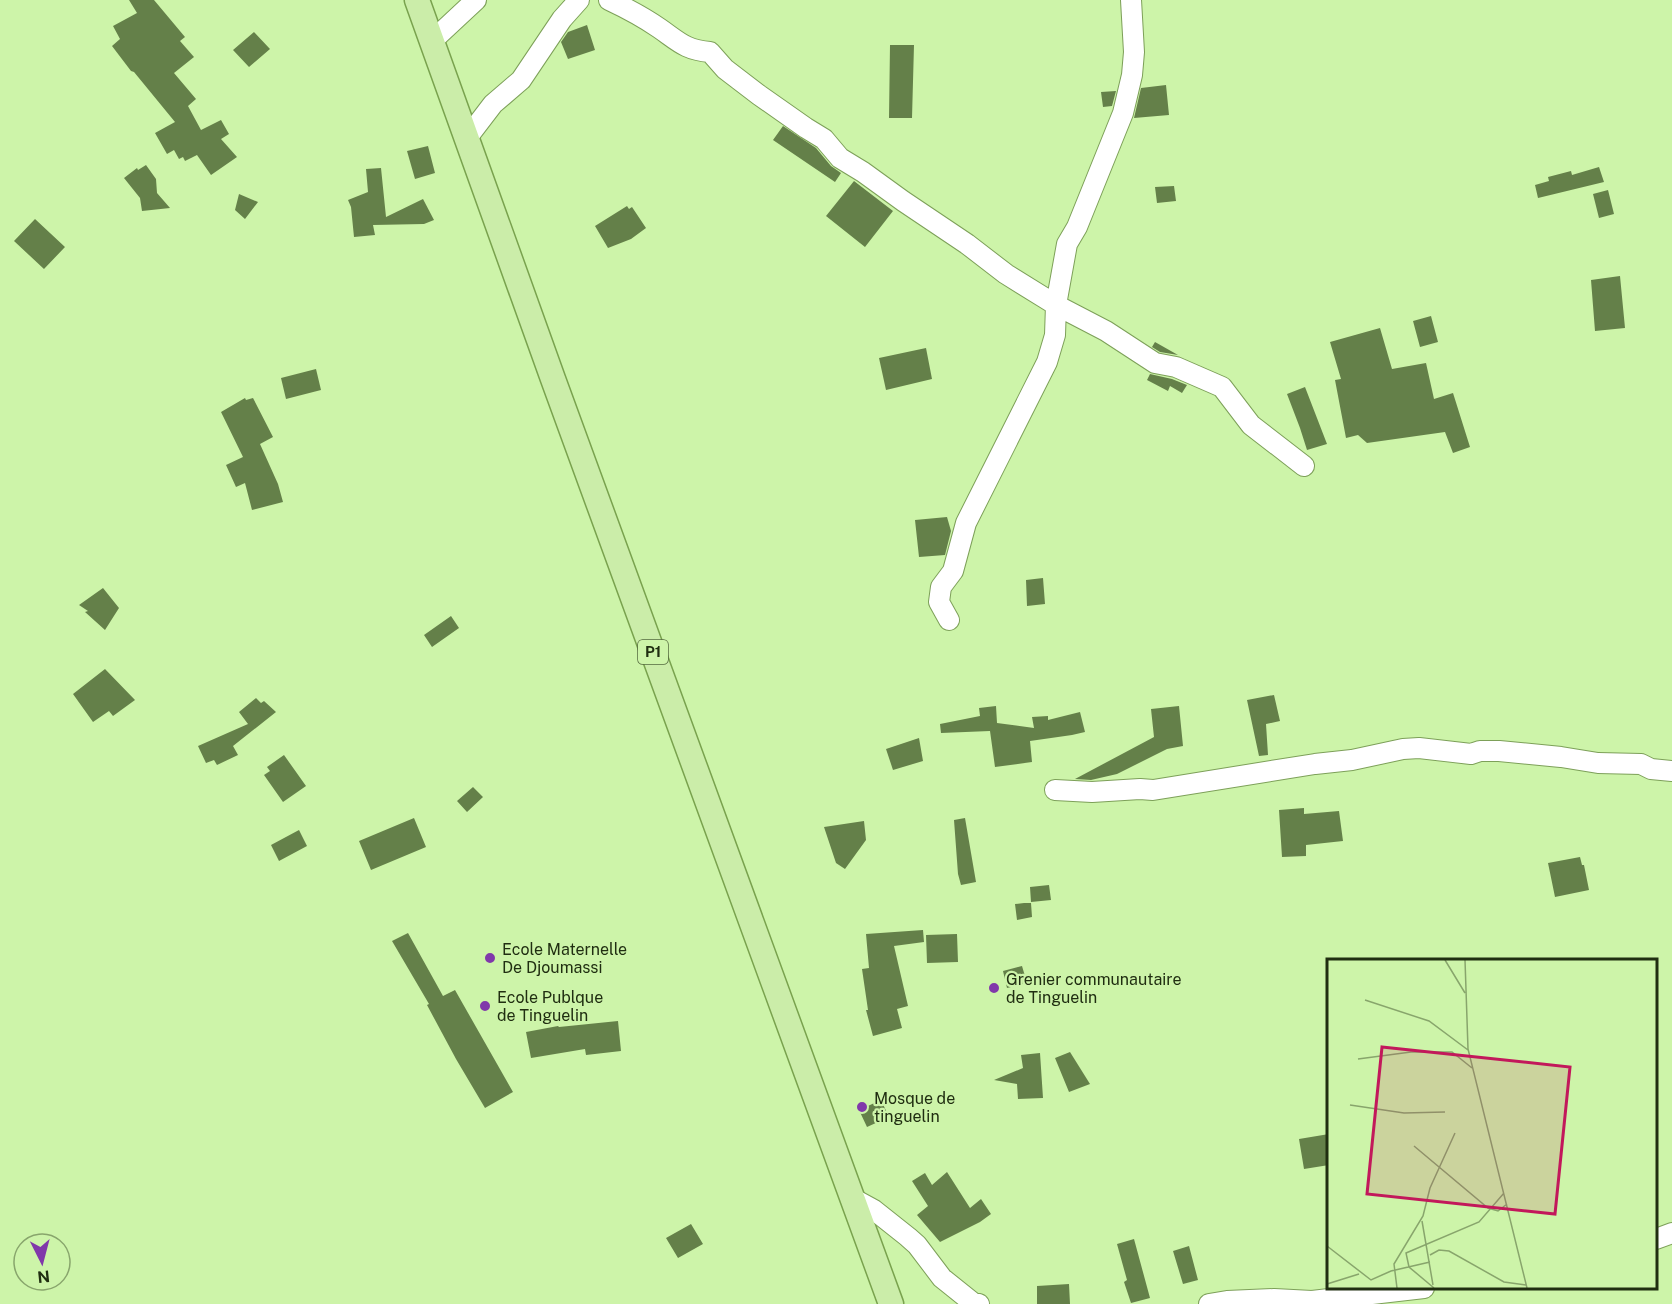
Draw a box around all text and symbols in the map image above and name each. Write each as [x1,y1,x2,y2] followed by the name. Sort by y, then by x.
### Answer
[638,640,668,664] road number: P1
[502,940,627,977] place label: Ecole Maternelle De Djoumassi
[483,951,497,965] marker: Ecole Maternelle De Djoumassi
[1327,959,1657,1289] inset map
[1006,970,1182,1007] place label: Grenier communautaire de Tinguelin
[987,981,1001,995] marker: Grenier communautaire de Tinguelin
[497,988,603,1025] place label: Ecole Publque de Tinguelin
[478,999,492,1013] marker: Ecole Publque de Tinguelin
[874,1089,955,1126] place label: Mosque de tinguelin
[855,1100,869,1114] marker: Mosque de tinguelin
[12,1232,72,1292] north arrow
[36,1266,51,1287] text: N

